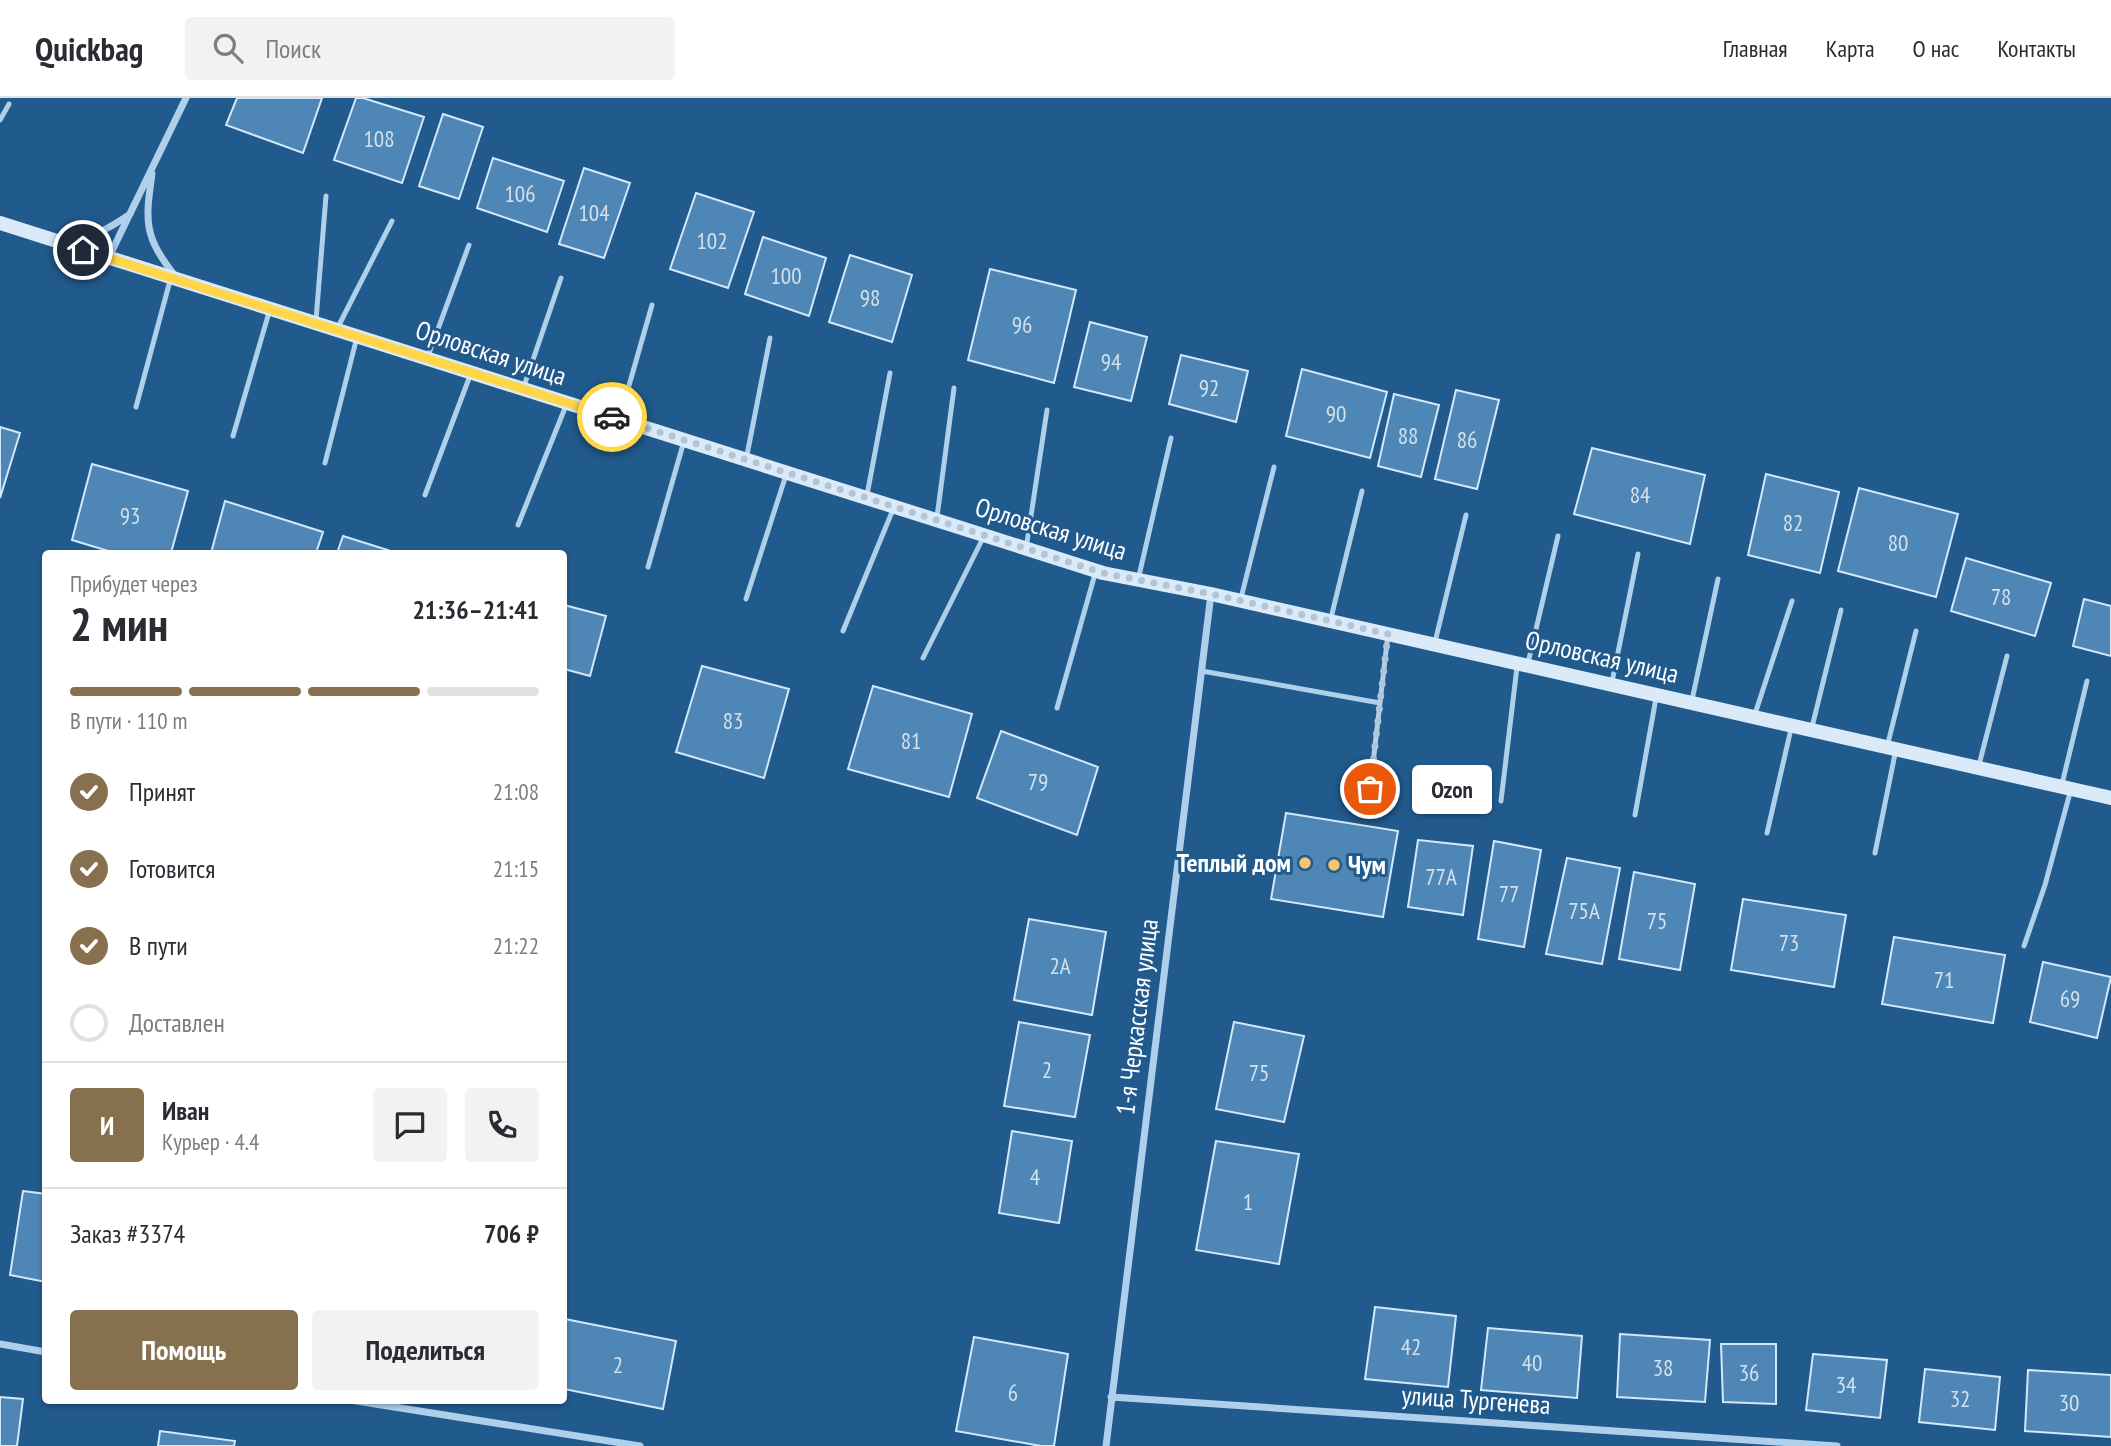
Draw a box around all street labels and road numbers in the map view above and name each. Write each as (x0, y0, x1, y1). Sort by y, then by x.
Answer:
street label: Орловская улица (412, 313, 571, 392)
street label: Орловская улица (972, 490, 1131, 567)
street label: Орловская улица (1522, 623, 1682, 690)
street label: 1-я Черкасская улица (1108, 917, 1165, 1117)
street label: улица Тургенева (1400, 1378, 1552, 1421)

